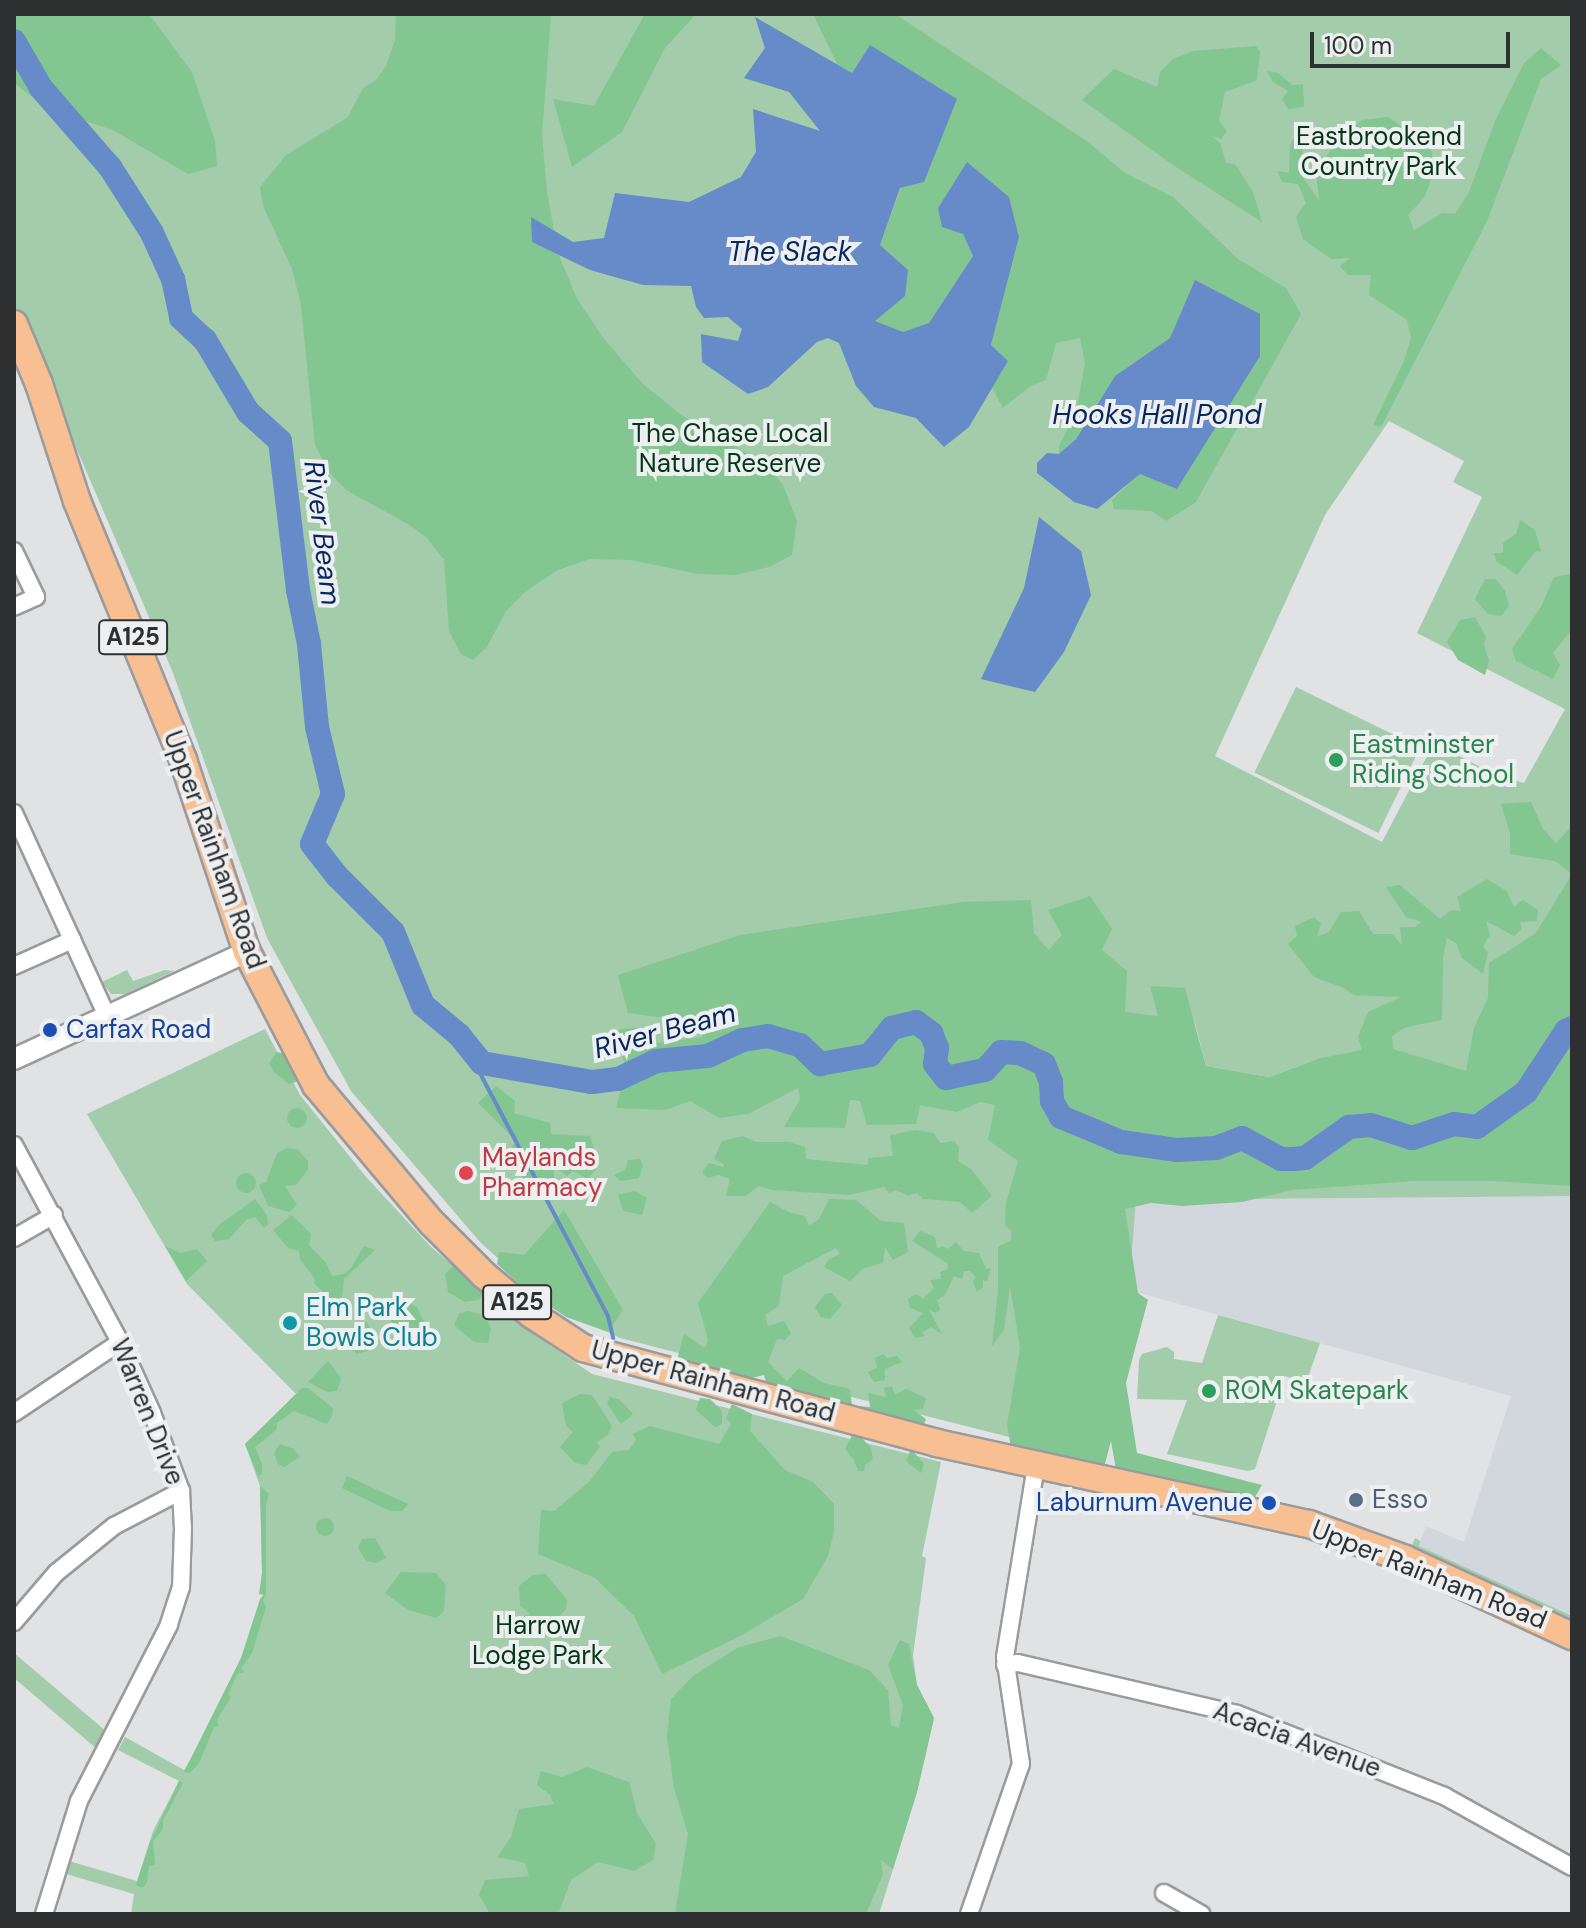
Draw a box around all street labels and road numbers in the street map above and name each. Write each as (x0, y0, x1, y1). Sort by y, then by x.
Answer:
road number: A125 (97, 617, 169, 657)
street label: Upper Rainham Road (156, 727, 272, 973)
road number: A125 (481, 1282, 553, 1322)
street label: Warren Drive (104, 1334, 190, 1490)
street label: Upper Rainham Road (588, 1334, 838, 1430)
street label: Upper Rainham Road (1307, 1514, 1551, 1636)
street label: Acacia Avenue (1209, 1695, 1385, 1785)

